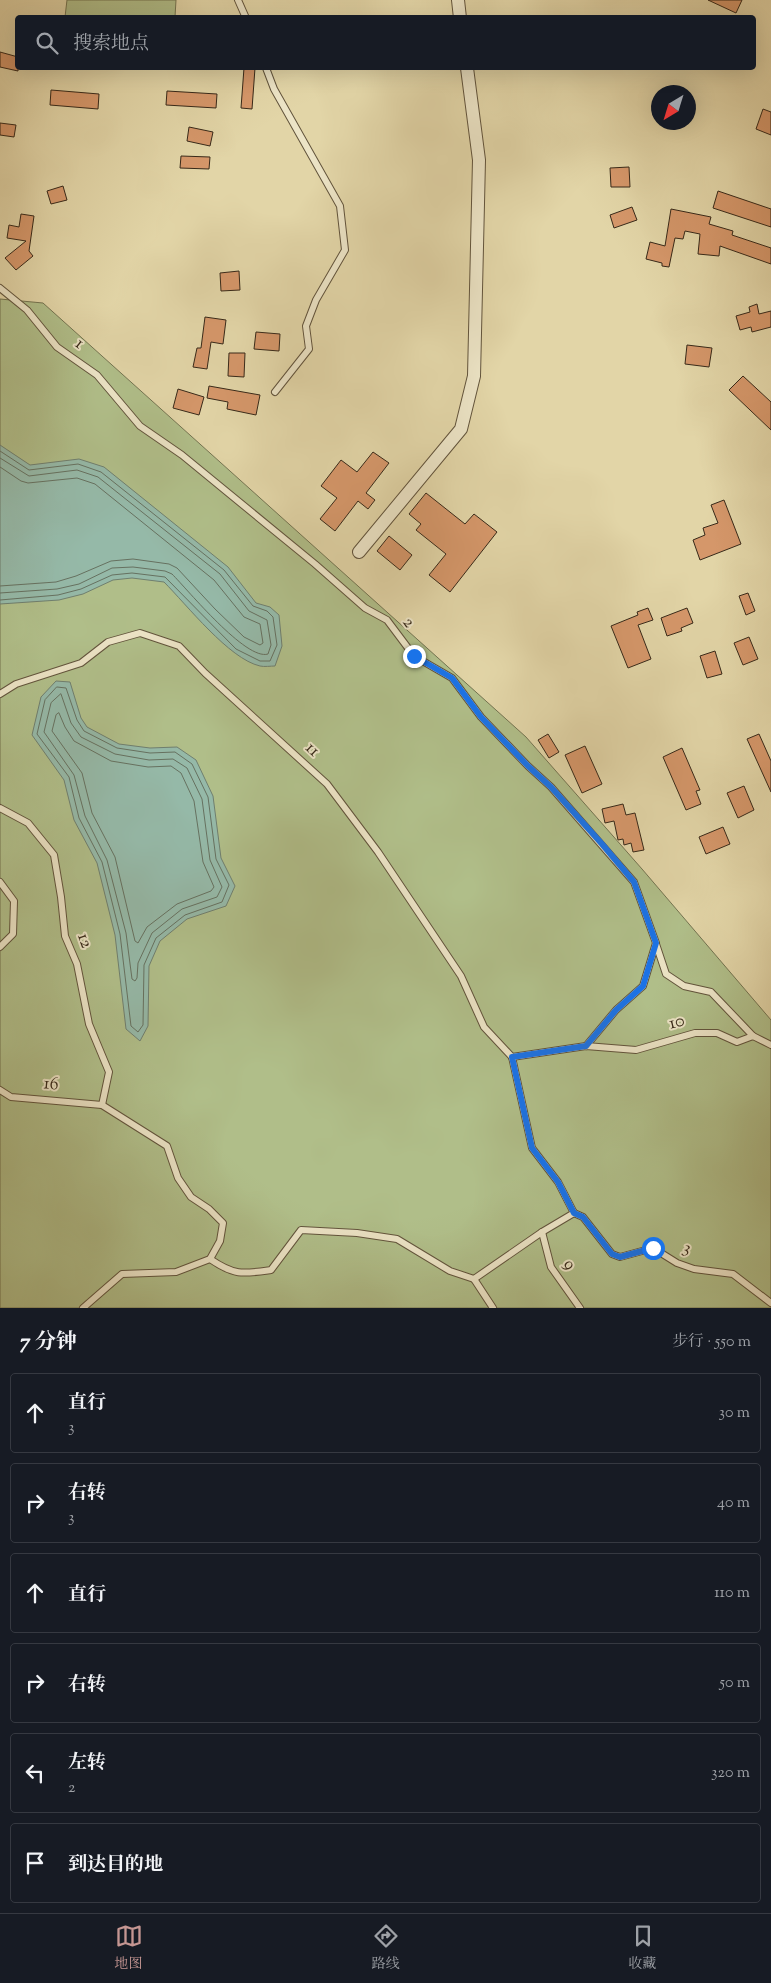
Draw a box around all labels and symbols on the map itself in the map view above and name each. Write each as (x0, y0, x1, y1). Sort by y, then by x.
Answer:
north arrow (651, 85, 696, 130)
street label: 1 (69, 332, 89, 356)
street label: 2 (395, 612, 421, 635)
route end (403, 645, 426, 668)
street label: 11 (299, 736, 325, 764)
street label: 12 (69, 930, 99, 953)
street label: 10 (666, 1008, 688, 1038)
street label: 16 (42, 1071, 60, 1099)
street label: 3 (679, 1236, 695, 1262)
route start (642, 1237, 665, 1260)
street label: 9 (556, 1255, 583, 1276)

